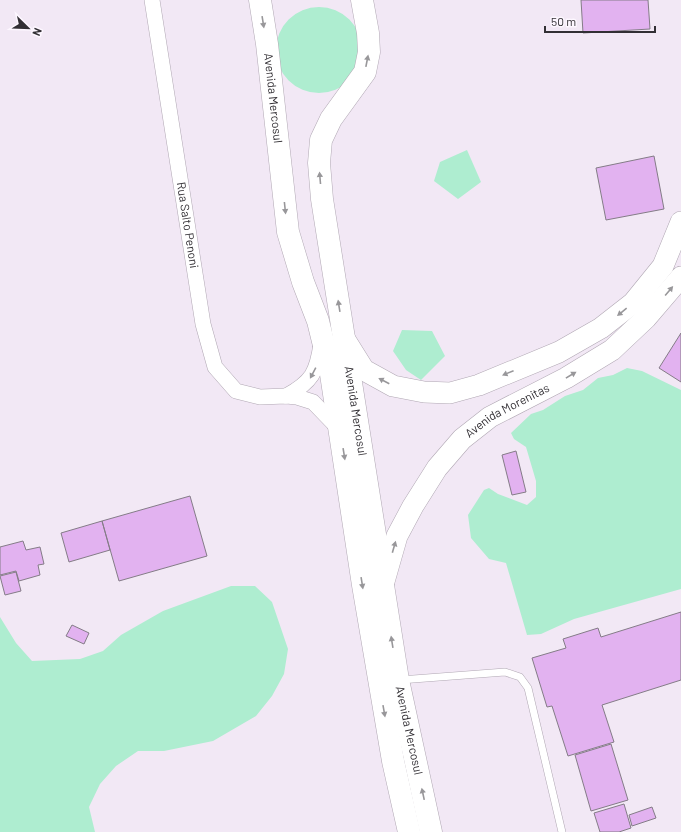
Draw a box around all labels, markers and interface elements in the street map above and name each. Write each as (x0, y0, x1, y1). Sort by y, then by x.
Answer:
north arrow (8, 8, 48, 48)
scale bar (545, 8, 655, 34)
text: 50 m (551, 14, 576, 28)
one-way arrow (260, 16, 266, 28)
text: N (30, 26, 45, 38)
street label: Avenida Mercosul (262, 52, 286, 144)
one-way arrow (365, 55, 371, 68)
one-way arrow (317, 172, 324, 184)
street label: Rua Salto Penoni (175, 181, 202, 269)
one-way arrow (282, 202, 288, 214)
one-way arrow (665, 286, 674, 296)
one-way arrow (336, 300, 342, 312)
one-way arrow (616, 307, 627, 316)
street label: Avenida Mercosul (342, 365, 370, 457)
one-way arrow (309, 367, 316, 379)
one-way arrow (502, 371, 514, 377)
one-way arrow (565, 371, 577, 378)
one-way arrow (378, 377, 389, 384)
street label: Avenida Morenitas (462, 380, 551, 440)
one-way arrow (341, 448, 347, 460)
one-way arrow (391, 541, 397, 553)
one-way arrow (359, 577, 365, 589)
one-way arrow (389, 636, 395, 648)
street label: Avenida Mercosul (393, 684, 426, 776)
one-way arrow (381, 705, 387, 717)
one-way arrow (419, 788, 425, 800)

